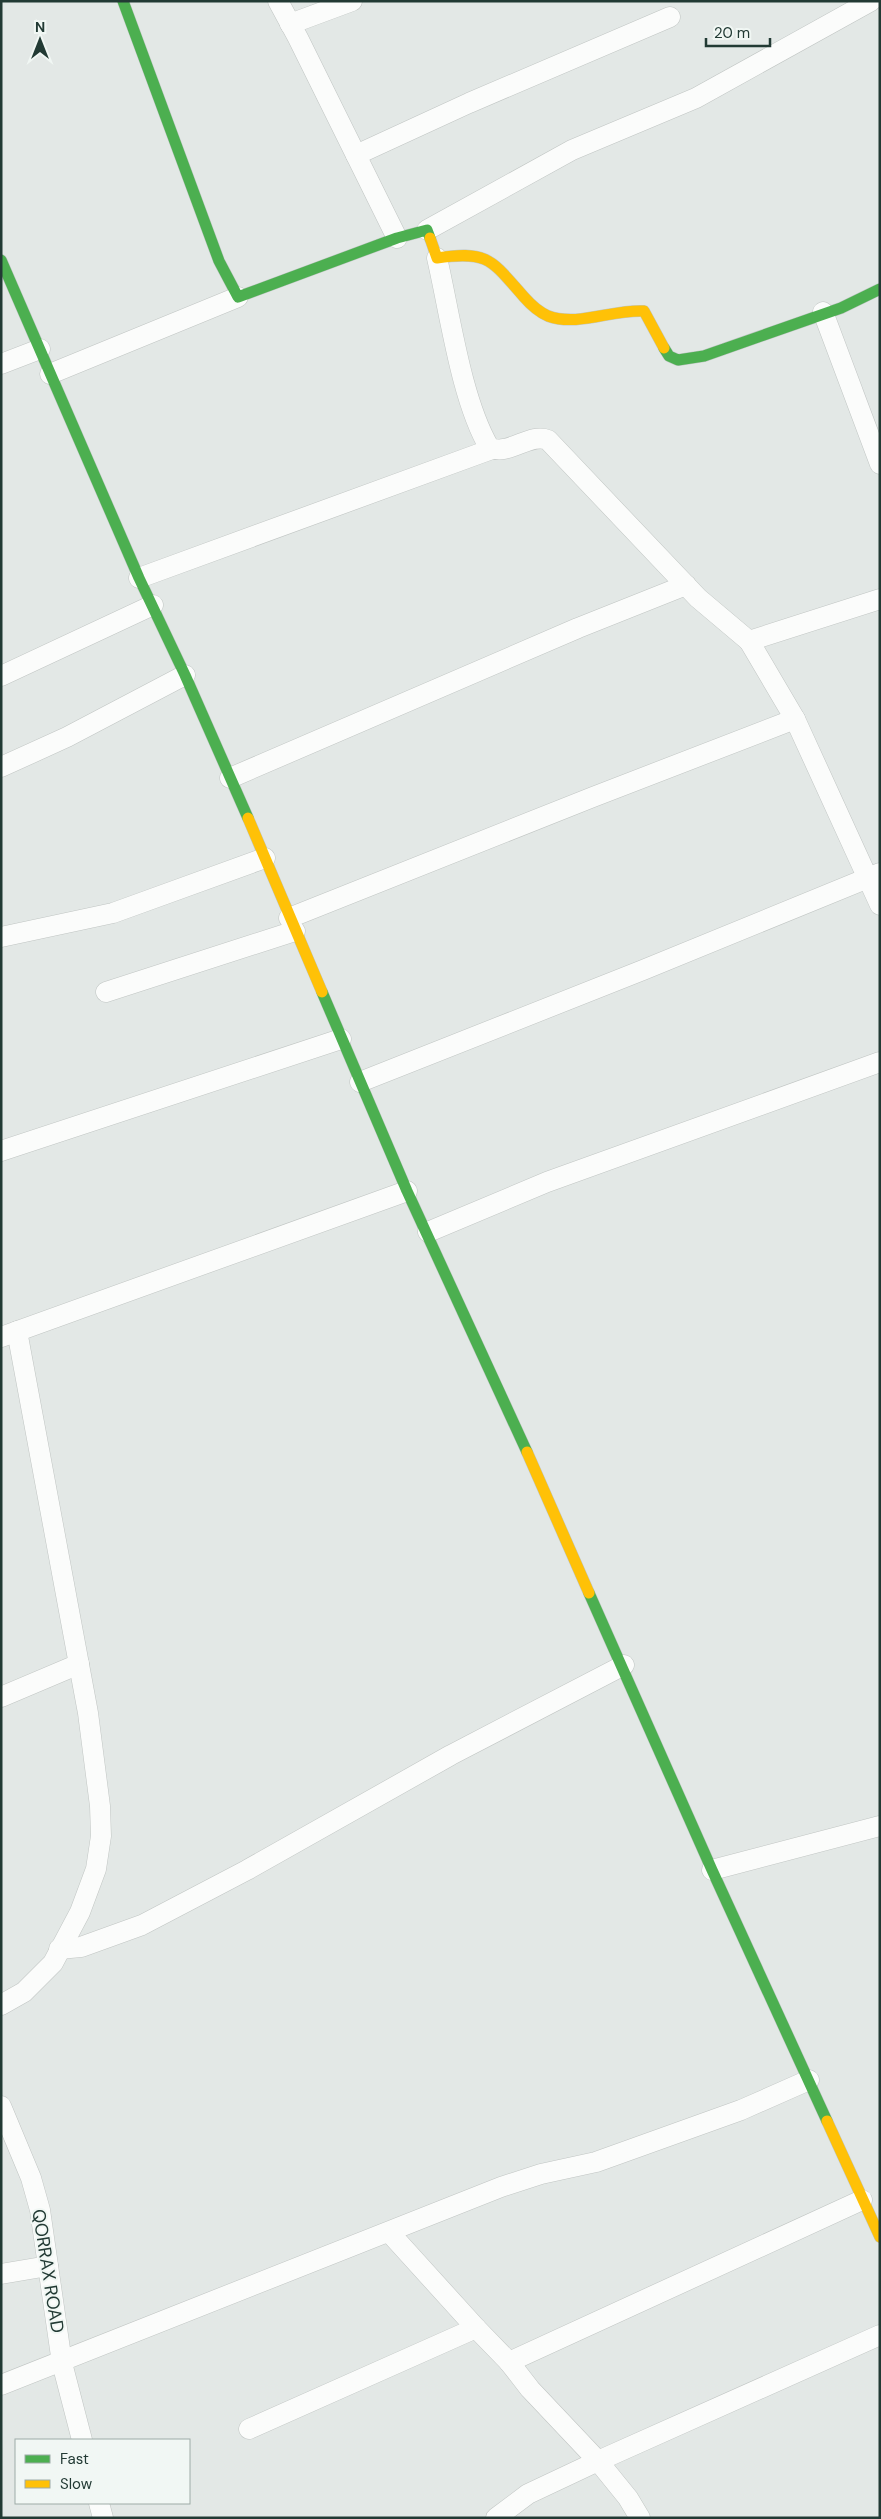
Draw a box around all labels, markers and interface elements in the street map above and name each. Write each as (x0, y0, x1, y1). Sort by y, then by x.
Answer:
north arrow (15, 15, 65, 65)
scale bar (706, 15, 770, 47)
text: N (35, 18, 45, 36)
text: 20 m (714, 23, 750, 43)
street label: QORRAX ROAD (26, 2207, 70, 2335)
legend (15, 2439, 190, 2504)
text: Fast (60, 2449, 89, 2469)
text: Slow (60, 2474, 93, 2494)

